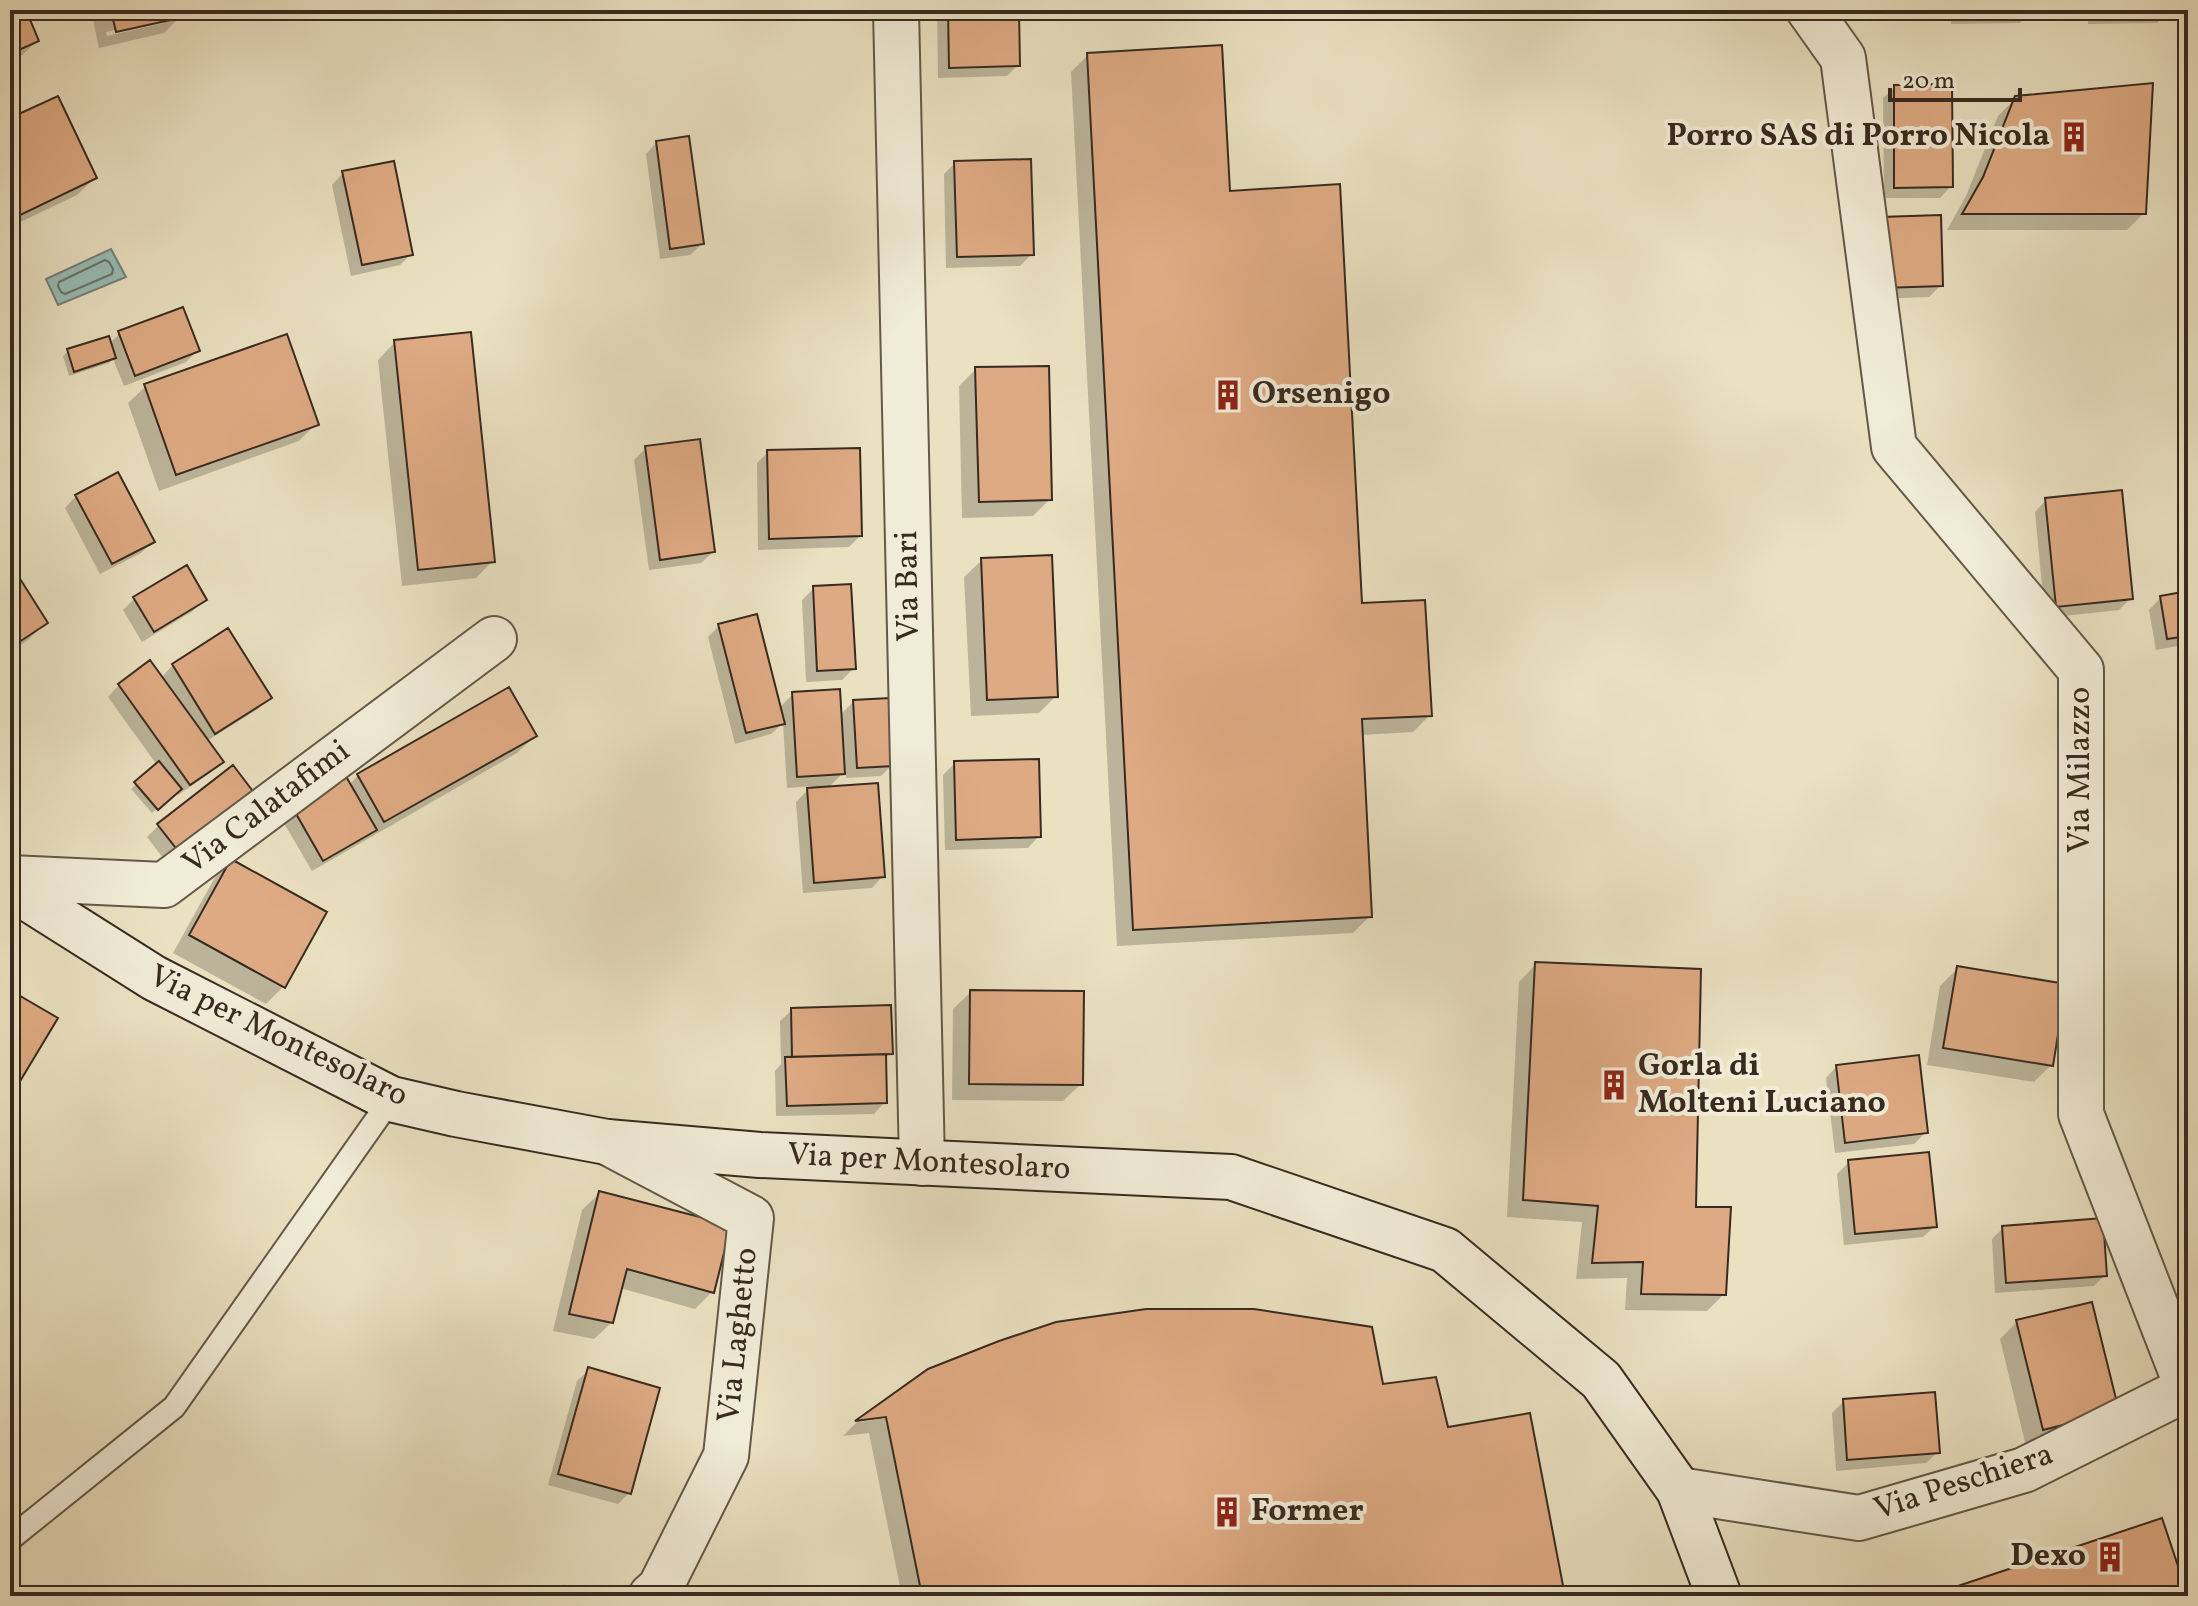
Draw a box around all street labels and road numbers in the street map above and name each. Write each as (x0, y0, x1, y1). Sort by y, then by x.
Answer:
street label: Via Bari (886, 530, 932, 642)
street label: Via Milazzo (2059, 687, 2103, 853)
street label: Via Calatafimi (174, 730, 360, 886)
street label: Via per Montesolaro (141, 955, 415, 1119)
street label: Via per Montesolaro (786, 1134, 1072, 1192)
street label: Via Laghetto (708, 1245, 770, 1425)
street label: Via Peschiera (1869, 1433, 2059, 1533)

